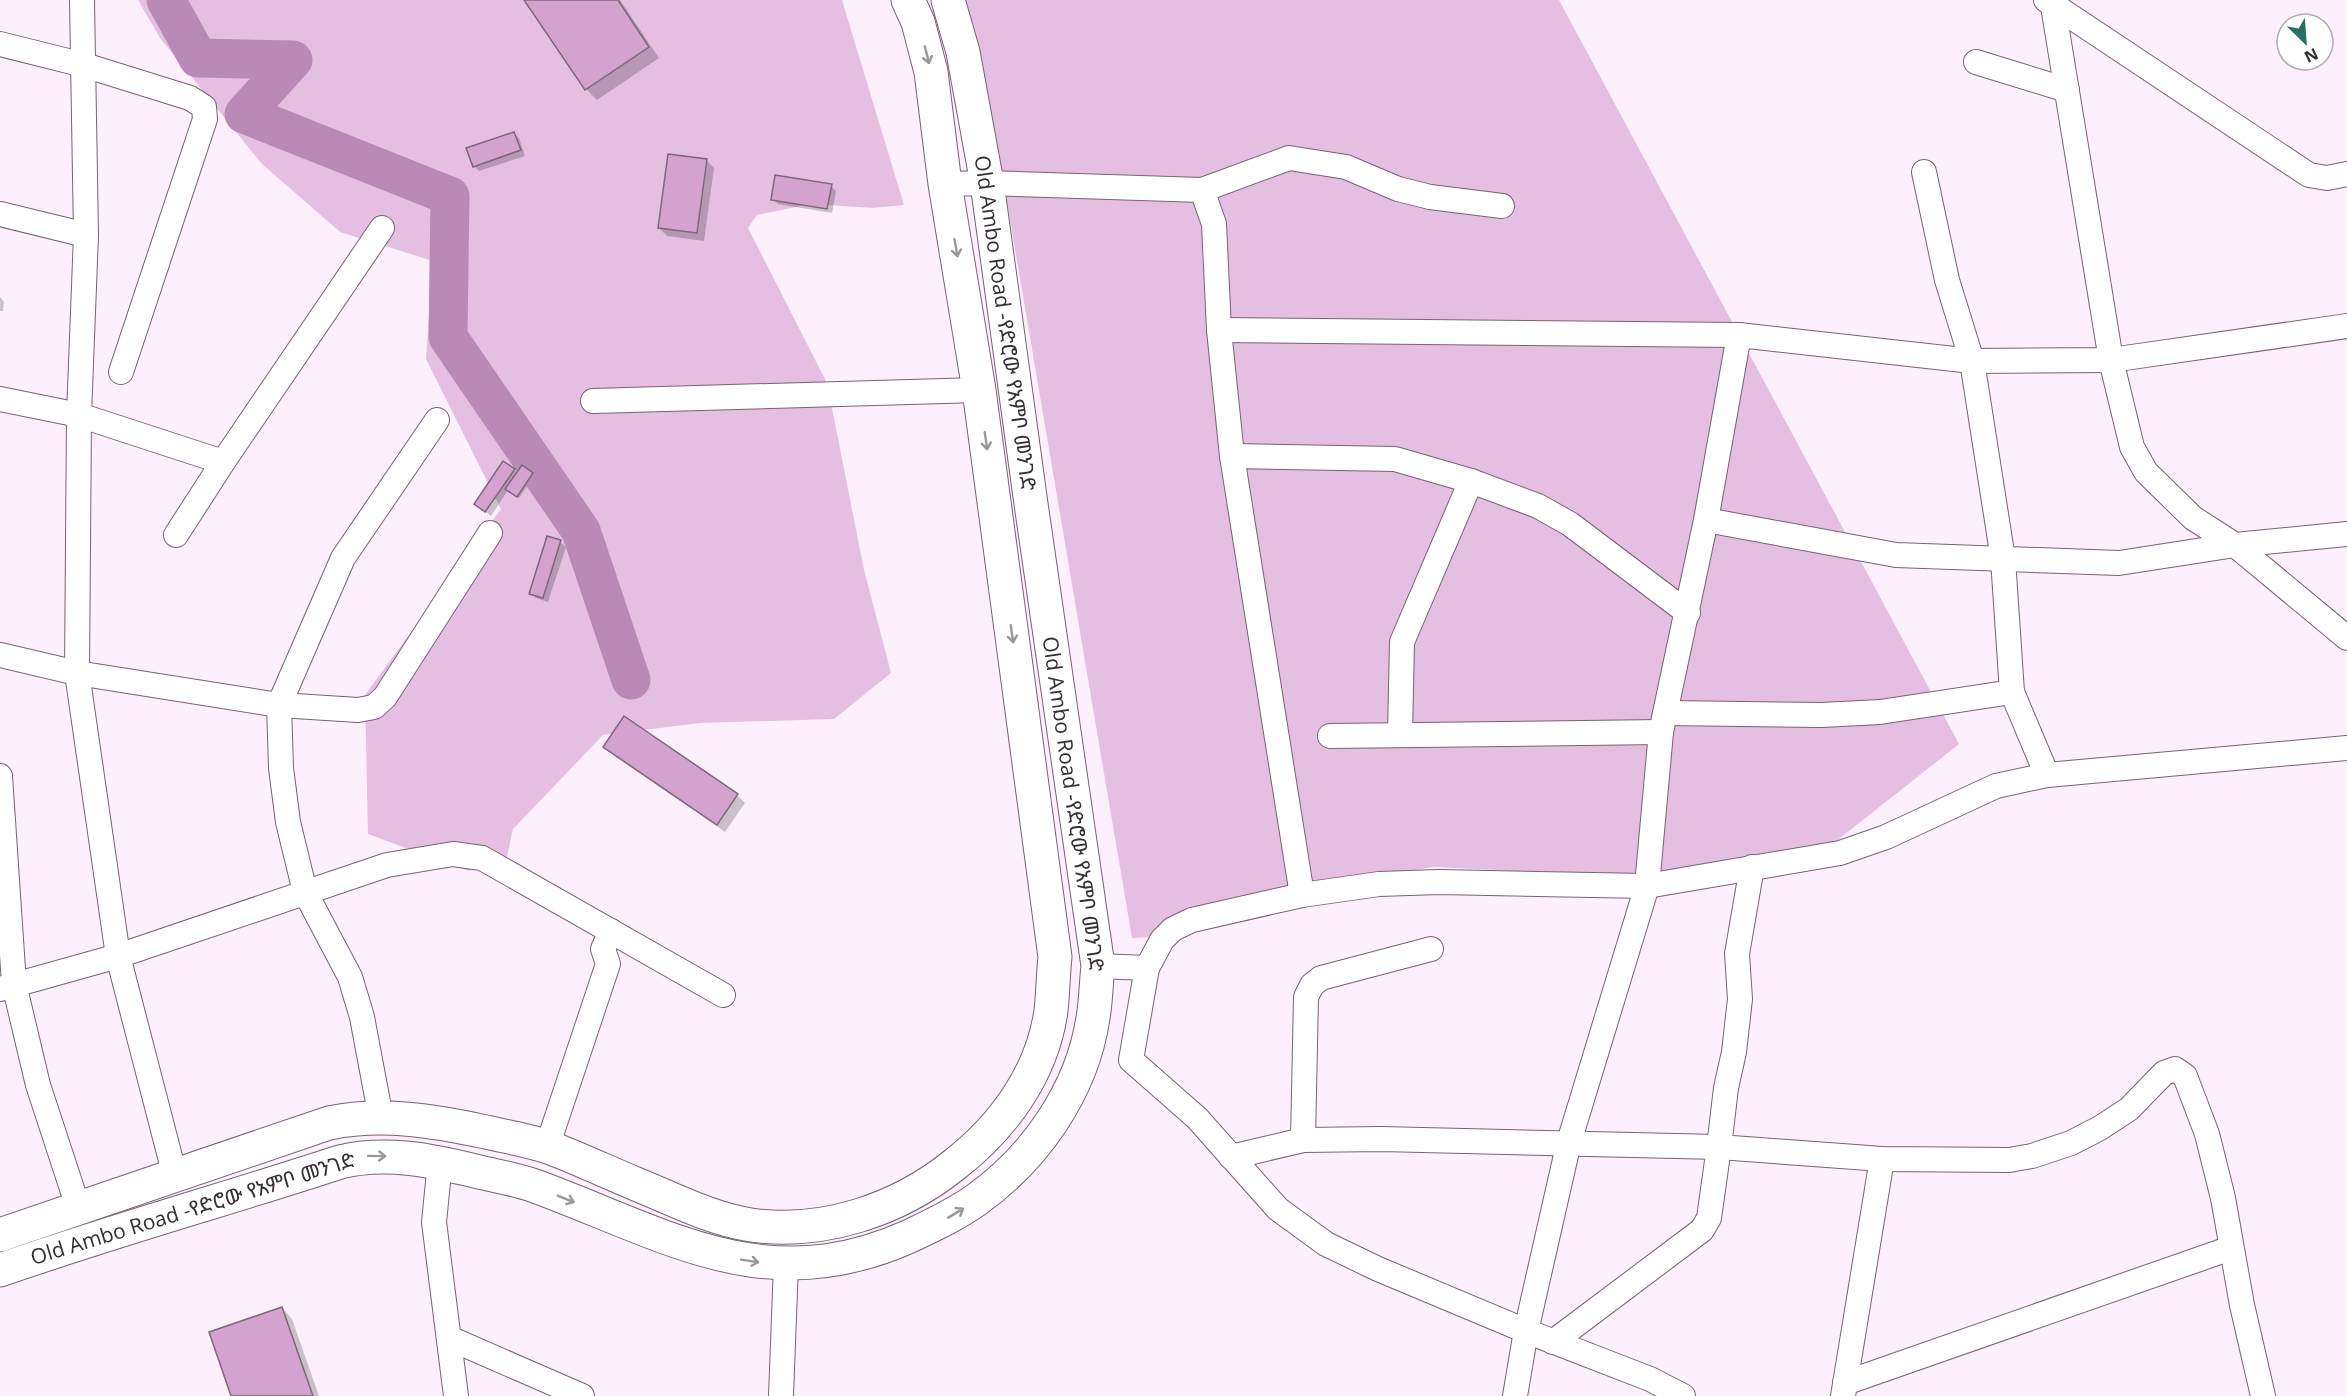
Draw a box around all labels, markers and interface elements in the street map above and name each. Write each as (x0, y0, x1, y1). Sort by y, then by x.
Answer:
north arrow (2275, 12, 2335, 72)
text: N (2301, 43, 2322, 68)
one-way arrow (921, 46, 933, 65)
street label: Old Ambo Road -የድሮው የአምቦ መንገድ (969, 153, 1043, 492)
one-way arrow (950, 238, 961, 257)
one-way arrow (981, 430, 992, 450)
one-way arrow (1007, 624, 1018, 643)
street label: Old Ambo Road -የድሮው የአምቦ መንገድ (1037, 634, 1111, 973)
street label: Old Ambo Road -የድሮው የአምቦ መንገድ (27, 1145, 359, 1271)
one-way arrow (366, 1151, 386, 1162)
one-way arrow (556, 1194, 575, 1205)
one-way arrow (947, 1207, 964, 1219)
one-way arrow (740, 1255, 760, 1266)

